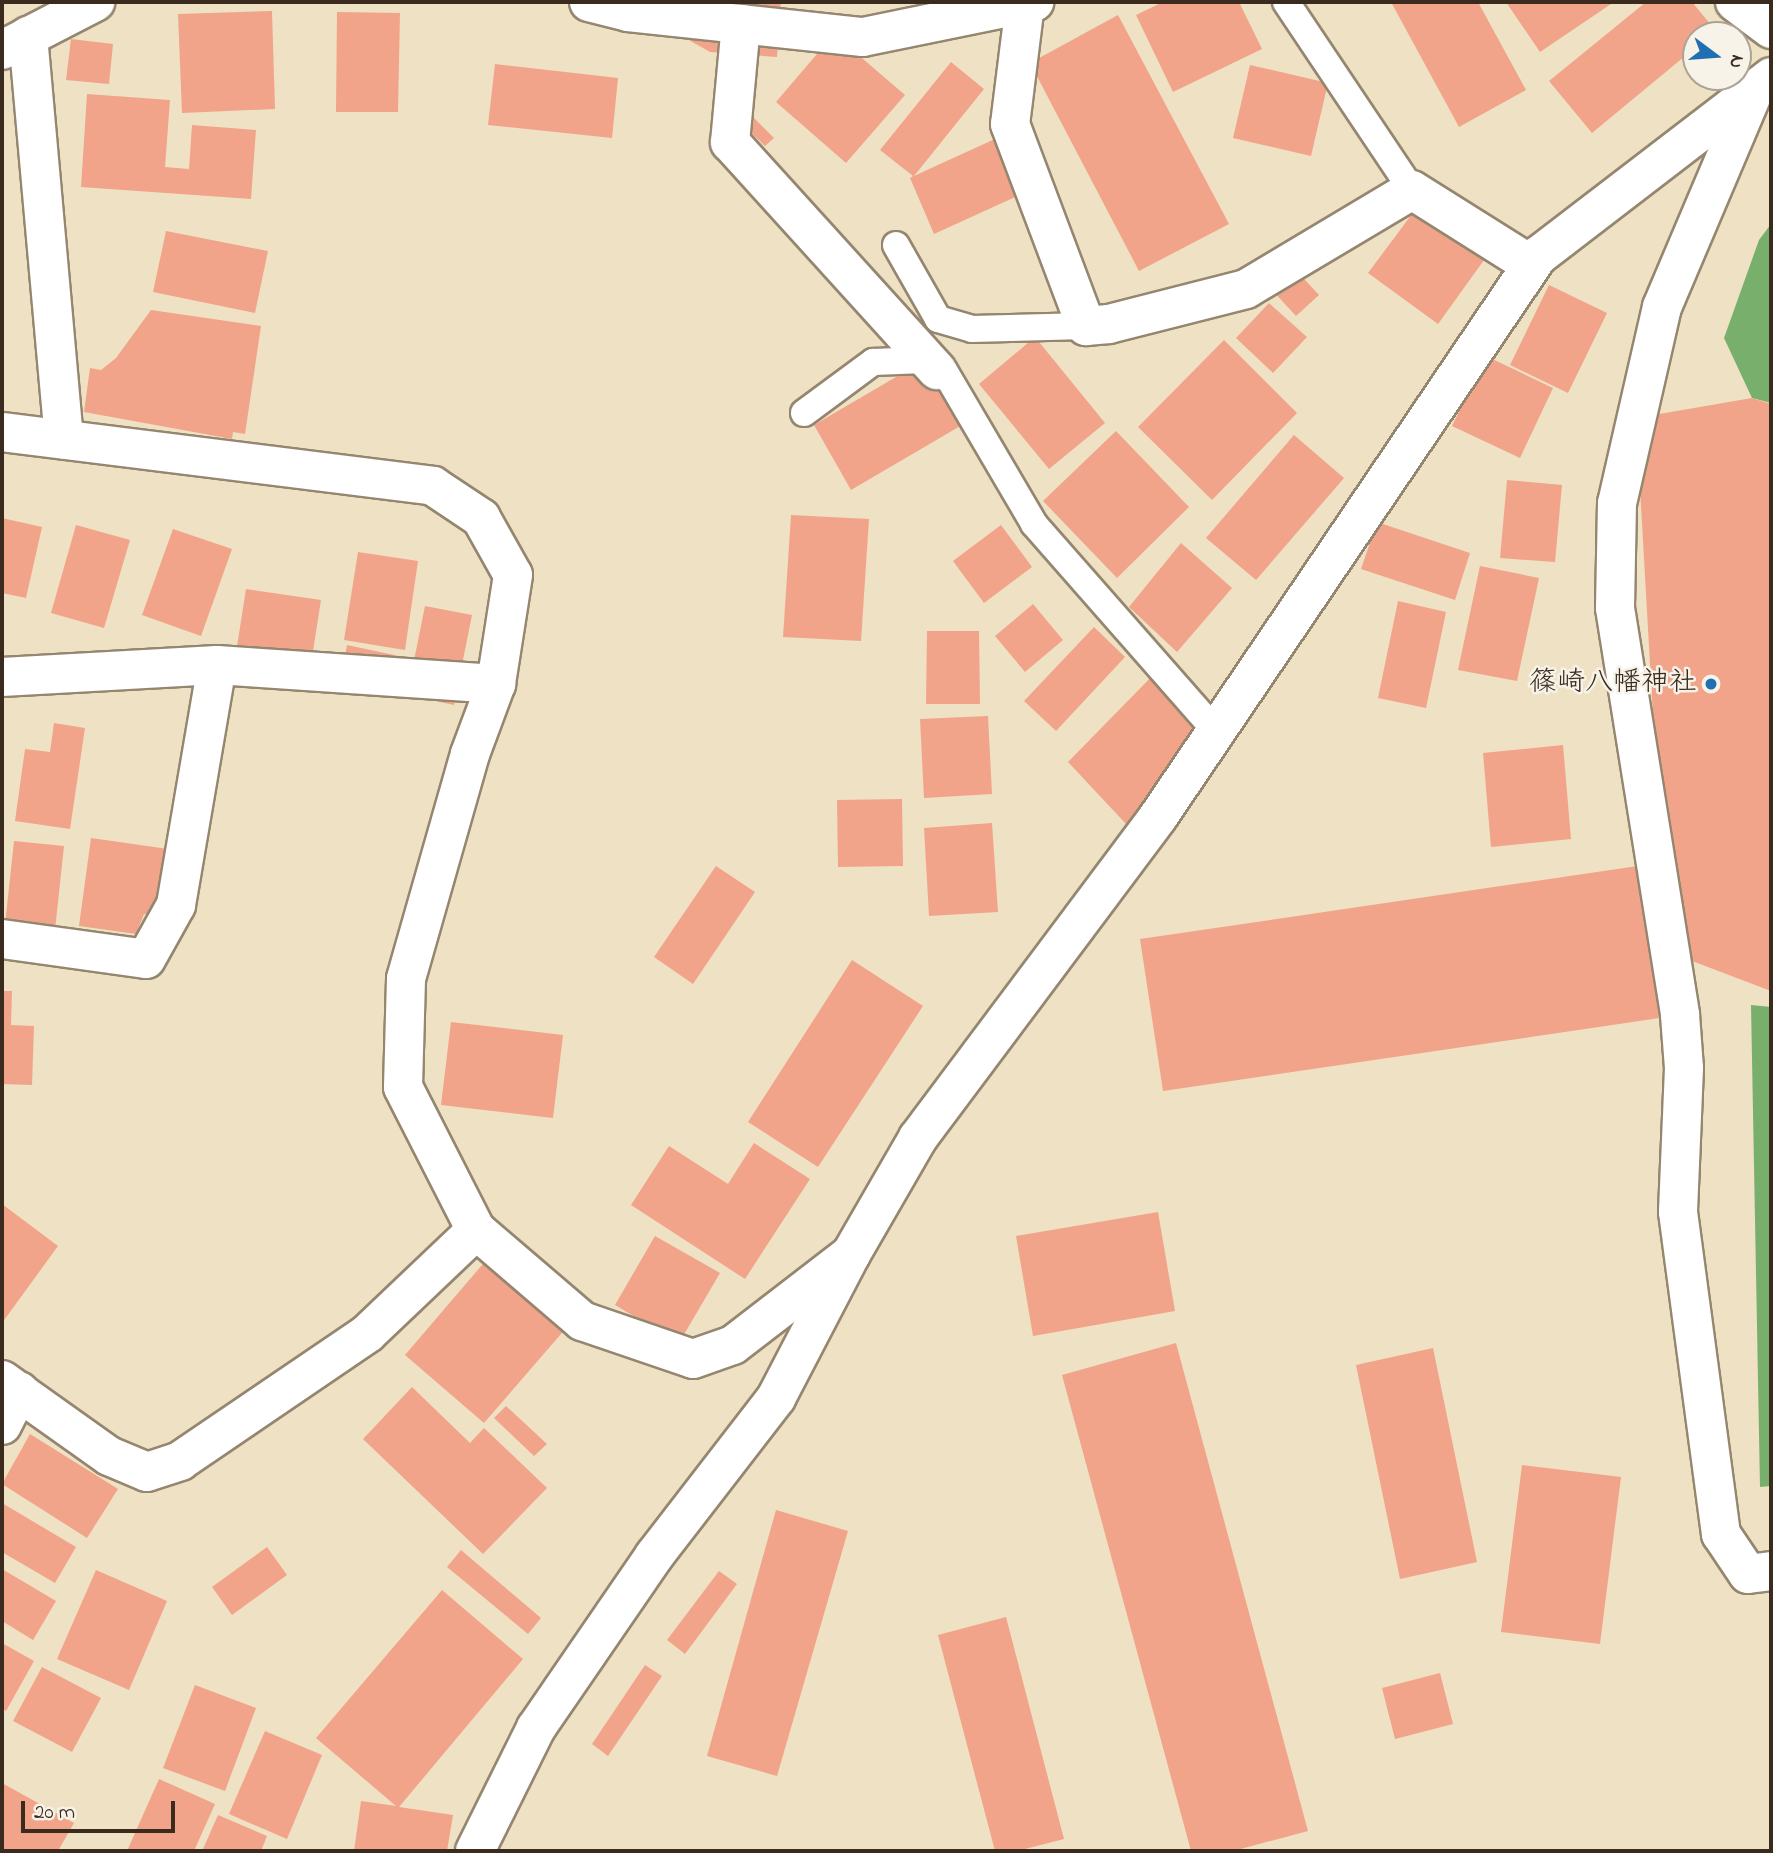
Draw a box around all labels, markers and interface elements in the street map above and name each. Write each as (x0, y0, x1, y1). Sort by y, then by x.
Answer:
north arrow (1682, 21, 1752, 91)
text: N (1721, 51, 1750, 71)
place label: 篠崎八幡神社 (1529, 667, 1697, 701)
marker: 篠崎八幡神社 (1703, 676, 1719, 692)
scale bar (24, 1786, 178, 1830)
text: 20 m (34, 1798, 75, 1828)

